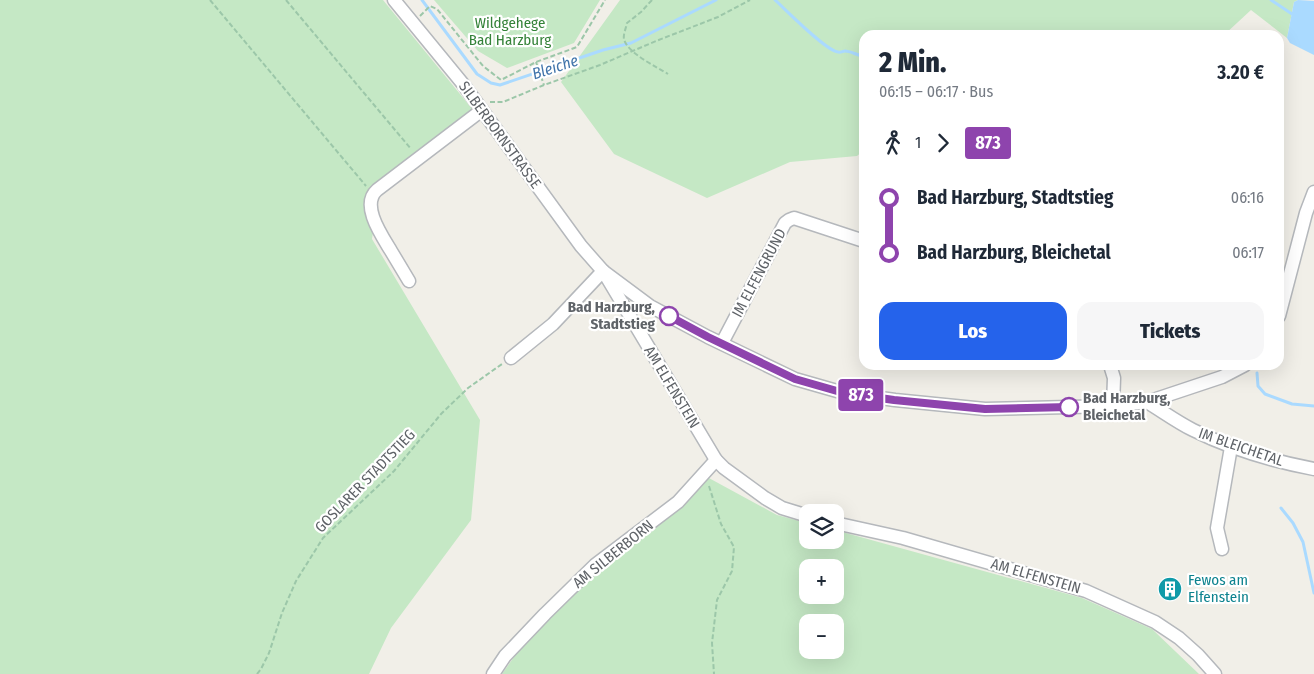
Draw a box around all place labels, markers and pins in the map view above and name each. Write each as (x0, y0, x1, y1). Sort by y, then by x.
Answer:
place label: Bad Harzburg, Stadtstieg (568, 298, 656, 333)
marker: Bad Harzburg, Stadtstieg (659, 306, 679, 326)
place label: Bad Harzburg, Bleichetal (1083, 389, 1170, 424)
marker: Bad Harzburg, Bleichetal (1059, 397, 1079, 417)
place label: Fewos am Elfenstein (1188, 571, 1249, 606)
building icon: Fewos am Elfenstein (1157, 576, 1183, 602)

